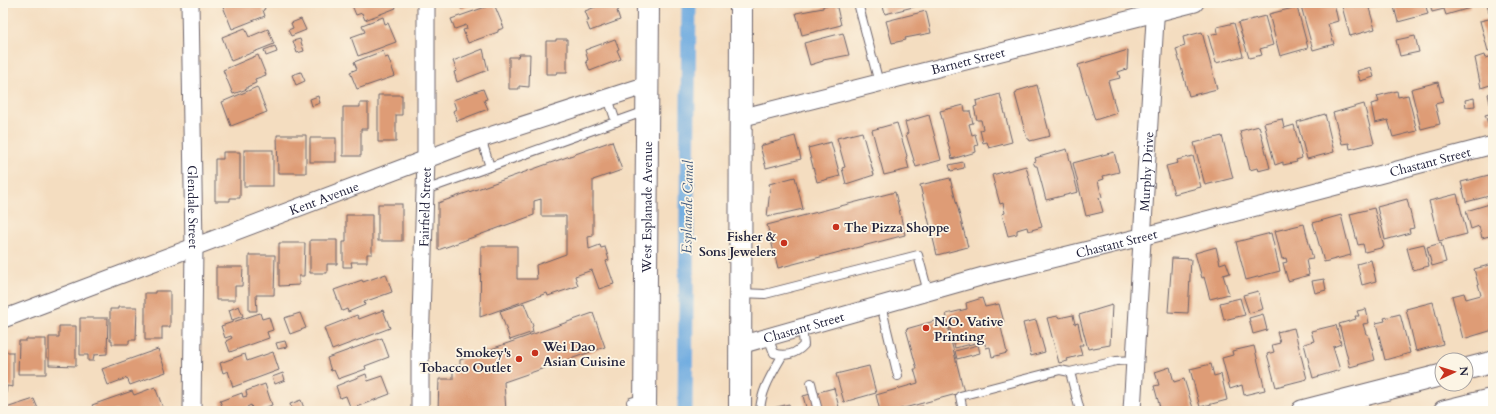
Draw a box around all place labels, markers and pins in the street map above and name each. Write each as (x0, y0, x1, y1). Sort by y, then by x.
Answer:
place label: The Pizza Shoppe (844, 219, 949, 237)
marker: The Pizza Shoppe (831, 222, 841, 232)
place label: Fisher & Sons Jewelers (699, 228, 776, 261)
marker: Fisher & Sons Jewelers (779, 238, 789, 248)
place label: N.O. Vative Printing (934, 313, 1003, 346)
marker: N.O. Vative Printing (921, 323, 931, 333)
place label: Wei Dao Asian Cuisine (542, 338, 626, 371)
place label: Smokey's Tobacco Outlet (419, 344, 511, 377)
marker: Wei Dao Asian Cuisine (530, 348, 540, 358)
marker: Smokey's Tobacco Outlet (514, 354, 524, 364)

